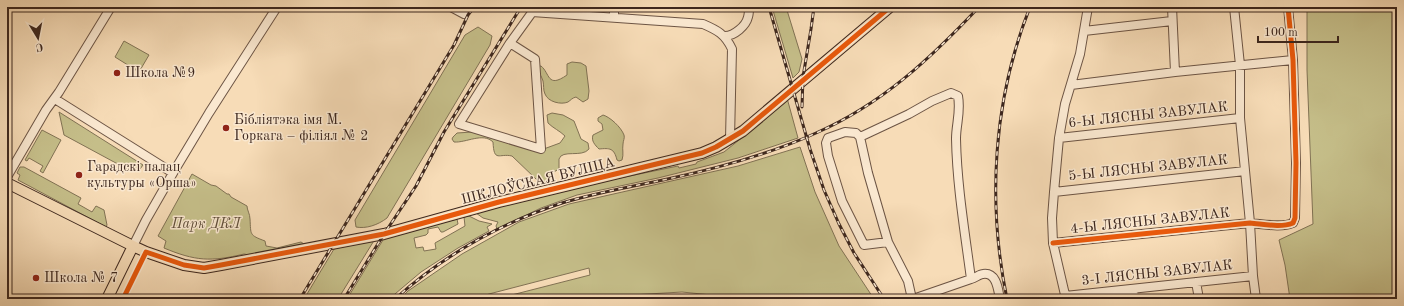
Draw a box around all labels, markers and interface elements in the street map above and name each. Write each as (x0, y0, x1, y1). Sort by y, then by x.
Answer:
north arrow (18, 18, 58, 58)
scale bar (1258, 18, 1338, 44)
text: 100 m (1264, 27, 1298, 39)
text: С (35, 40, 44, 52)
place label: Школа №9 (125, 66, 195, 80)
marker: Школа №9 (112, 68, 122, 78)
street label: 6-Ы ЛЯСНЫ ЗАВУЛАК (1068, 100, 1228, 130)
place label: Бібліятэка імя М. Горкага – філіял № 2 (234, 113, 368, 144)
marker: Бібліятэка імя М. Горкага – філіял № 2 (221, 123, 231, 133)
street label: ШКЛОЎСКАЯ ВУЛІЦА (459, 151, 616, 207)
street label: 5-Ы ЛЯСНЫ ЗАВУЛАК (1068, 153, 1228, 183)
place label: Гарадскі палац культуры «Орша» (87, 160, 197, 190)
marker: Гарадскі палац культуры «Орша» (74, 170, 84, 180)
street label: 4-Ы ЛЯСНЫ ЗАВУЛАК (1070, 206, 1230, 236)
park label: Парк ДКЛ (171, 217, 242, 232)
street label: 3-І ЛЯСНЫ ЗАВУЛАК (1081, 258, 1233, 288)
place label: Школа № 7 (44, 271, 118, 285)
marker: Школа № 7 (31, 273, 41, 283)

